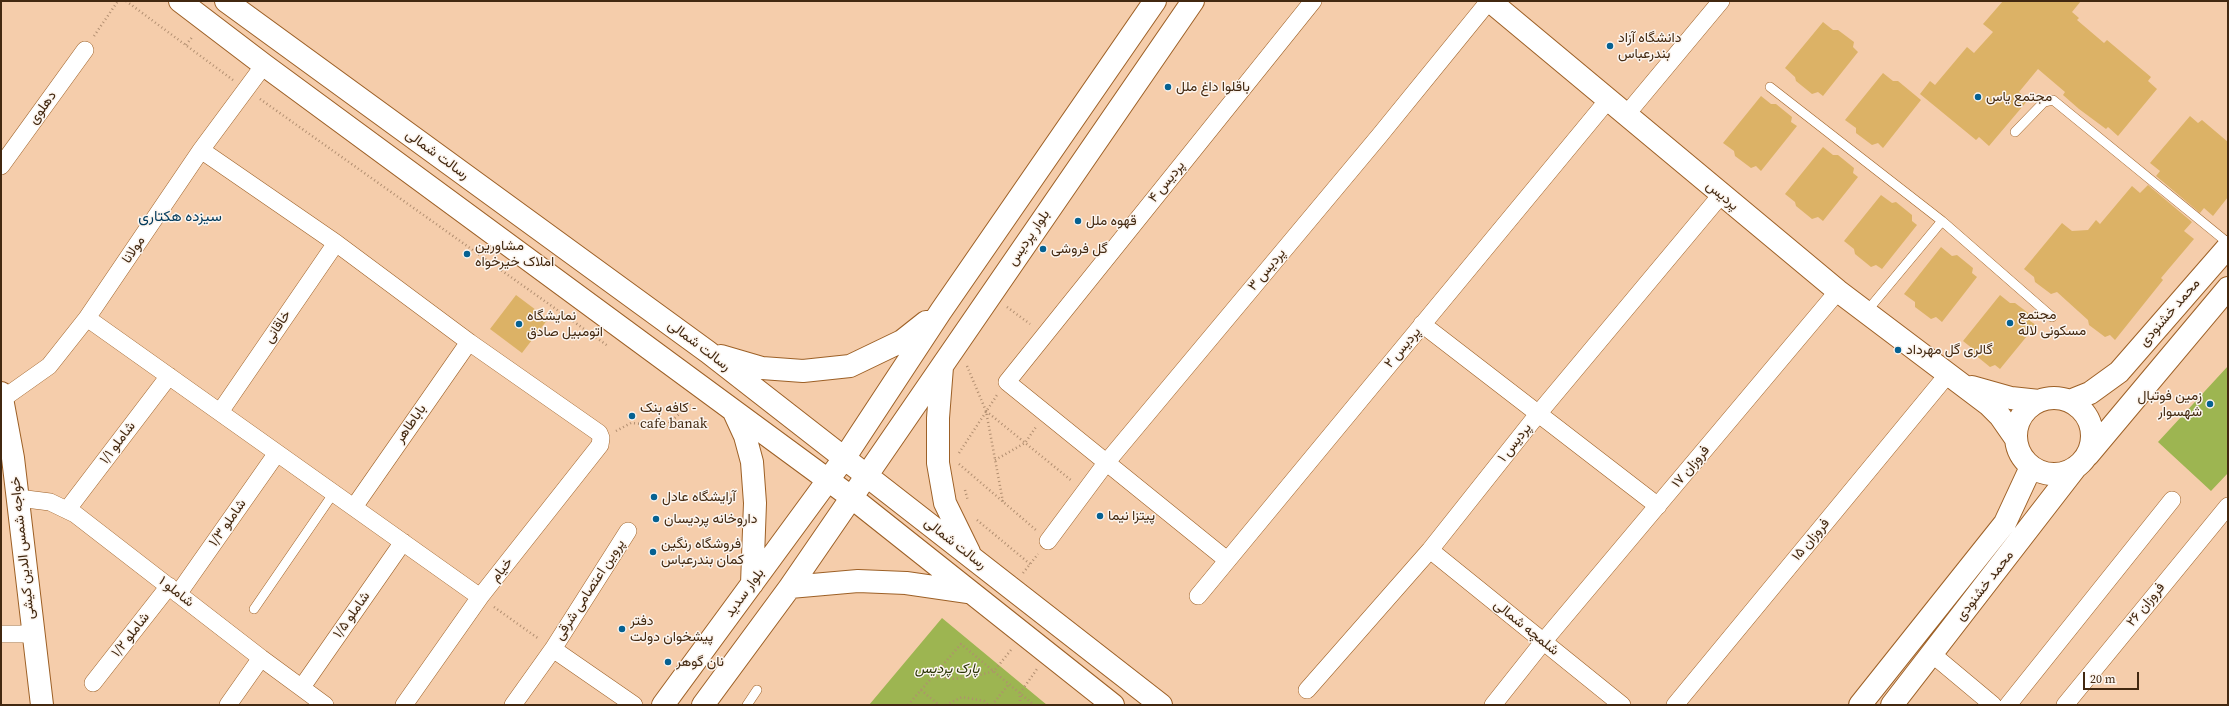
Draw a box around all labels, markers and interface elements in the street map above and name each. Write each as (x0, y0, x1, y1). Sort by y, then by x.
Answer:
place label: دانشگاه آزاد بندرعباس (1618, 30, 1681, 62)
marker: دانشگاه آزاد بندرعباس (1605, 41, 1615, 51)
place label: باقلوا داغ ملل (1176, 79, 1250, 95)
marker: باقلوا داغ ملل (1163, 82, 1173, 92)
street label: دهلوی (25, 88, 61, 128)
place label: مجتمع یاس (1986, 89, 2052, 105)
marker: مجتمع یاس (1973, 92, 1983, 102)
street label: رسالت شمالی (402, 126, 472, 184)
street label: پردیس ۴ (1145, 158, 1189, 206)
street label: پردیس (1702, 178, 1742, 214)
street label: بلوار پردیس (1004, 207, 1054, 269)
district label: سیزده هکتاری (138, 208, 222, 226)
place label: قهوه ملل (1086, 213, 1137, 229)
marker: قهوه ملل (1073, 216, 1083, 226)
street label: مولانا (119, 233, 149, 267)
place label: مشاورین املاک خیرخواه (475, 238, 554, 270)
place label: گل فروشی (1051, 241, 1108, 257)
marker: گل فروشی (1038, 244, 1048, 254)
street label: پردیس ۳ (1244, 245, 1290, 295)
marker: مشاورین املاک خیرخواه (462, 249, 472, 259)
street label: محمد خشنودی (2136, 276, 2204, 350)
street label: خاقانی (261, 307, 295, 347)
place label: مجتمع مسکونی لاله (2018, 307, 2086, 340)
place label: نمایشگاه اتومبیل صادق (527, 308, 603, 340)
street label: رسالت شمالی (664, 317, 734, 375)
marker: مجتمع مسکونی لاله (2005, 318, 2015, 328)
marker: نمایشگاه اتومبیل صادق (514, 319, 524, 329)
street label: پردیس ۲ (1381, 324, 1425, 372)
place label: گالری گل مهرداد (1906, 342, 1993, 358)
marker: گالری گل مهرداد (1893, 345, 1903, 355)
place label: زمین فوتبال شهسوار (2138, 388, 2202, 420)
marker: زمین فوتبال شهسوار (2205, 399, 2215, 409)
place label: کافه بنک - cafe banak (640, 400, 708, 432)
street label: باباطاهر (392, 401, 430, 447)
marker: کافه بنک - cafe banak (627, 411, 637, 421)
street label: شاملو ۱/۱ (97, 418, 139, 468)
street label: پردیس ۱ (1495, 420, 1535, 466)
street label: فروزان ۱۷ (1669, 442, 1713, 492)
street label: خواجه شمس الدين كيشی (7, 476, 39, 620)
place label: آرایشگاه عادل (662, 489, 736, 505)
marker: آرایشگاه عادل (649, 492, 659, 502)
street label: شاملو ۱/۳ (206, 496, 250, 550)
place label: پیتزا نیما (1108, 508, 1155, 524)
place label: داروخانه پردیسان (664, 511, 757, 527)
marker: پیتزا نیما (1095, 511, 1105, 521)
marker: داروخانه پردیسان (651, 514, 661, 524)
street label: رسالت شمالی (920, 514, 990, 574)
street label: فروزان ۱۵ (1789, 515, 1833, 565)
street label: پروین اعتصامی شرقی (551, 536, 629, 644)
place label: فروشگاه رنگین کمان بندرعباس (661, 536, 744, 568)
marker: فروشگاه رنگین کمان بندرعباس (648, 547, 658, 557)
street label: محمد خشنودی (1952, 548, 2018, 624)
street label: خیام (487, 554, 517, 586)
street label: بلوار سدید (722, 565, 768, 621)
street label: شاملو ۱ (155, 573, 197, 611)
street label: فروزان ۲۶ (2123, 580, 2169, 630)
street label: شاملو ۱/۵ (330, 588, 374, 642)
street label: شلمچه شمالی (1490, 596, 1562, 660)
street label: شاملو ۱/۲ (108, 609, 154, 661)
place label: دفتر پیشخوان دولت (630, 613, 713, 646)
marker: دفتر پیشخوان دولت (617, 624, 627, 634)
place label: نان گوهر (676, 654, 724, 670)
marker: نان گوهر (663, 657, 673, 667)
park label: پارک پردیس (915, 661, 979, 677)
scale bar (2085, 664, 2141, 690)
text: 20 m (2090, 671, 2116, 687)

